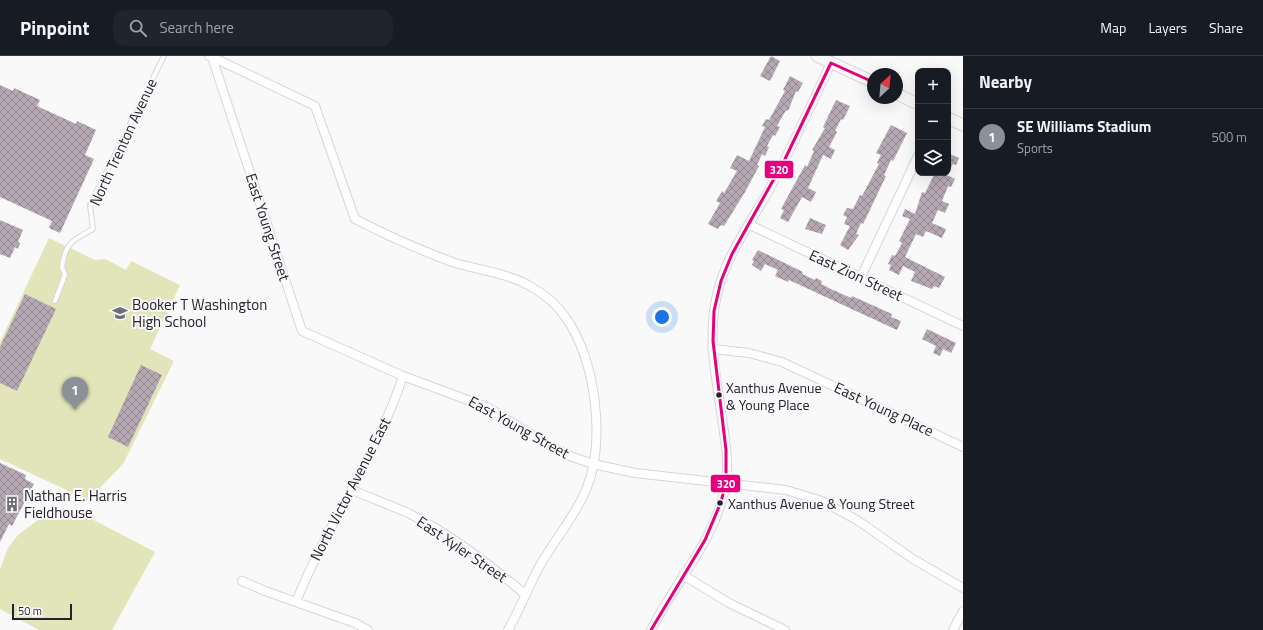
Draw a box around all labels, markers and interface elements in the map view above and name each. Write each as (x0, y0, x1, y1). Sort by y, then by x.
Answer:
search box (113, 10, 393, 46)
text: Pinpoint (20, 13, 89, 42)
text: Search here (159, 16, 234, 39)
icon: search (127, 17, 149, 39)
text: Map (1100, 17, 1126, 38)
text: Layers (1148, 17, 1187, 38)
text: Share (1209, 17, 1243, 38)
north arrow (867, 68, 903, 104)
map controls (915, 68, 951, 176)
button: + (915, 68, 951, 104)
text: Nearby (979, 69, 1032, 95)
street label: North Trenton Avenue (83, 74, 163, 210)
button: − (915, 104, 951, 140)
text: SE Williams Stadium (1017, 115, 1151, 138)
text: 1 (988, 127, 996, 147)
text: 500 m (1211, 127, 1247, 147)
text: Sports (1017, 138, 1053, 158)
button: layers (915, 140, 951, 176)
line badge: 320 (764, 160, 794, 179)
text: 320 (770, 162, 788, 178)
street label: East Young Street (240, 170, 296, 285)
street label: East Zion Street (806, 243, 907, 307)
place label: Booker T Washington High School (132, 293, 267, 333)
school or university icon: Booker T Washington High School (111, 304, 129, 322)
your location (652, 307, 672, 327)
street label: East Young Place (831, 376, 937, 442)
pin: 1 (62, 377, 88, 410)
place label: Xanthus Avenue & Young Place (726, 377, 822, 415)
street label: East Young Street (464, 390, 574, 465)
marker: Xanthus Avenue & Young Place (714, 390, 724, 400)
street label: North Victor Avenue East (304, 413, 397, 565)
line badge: 320 (710, 474, 741, 493)
text: 320 (717, 476, 735, 492)
place label: Nathan E. Harris Fieldhouse (24, 484, 127, 524)
place label: Xanthus Avenue & Young Street (728, 493, 915, 514)
building icon: Nathan E. Harris Fieldhouse (3, 495, 21, 513)
marker: Xanthus Avenue & Young Street (715, 498, 725, 508)
street label: East Xyler Street (412, 510, 512, 588)
scale bar (12, 602, 72, 621)
text: 50 m (18, 603, 42, 619)

